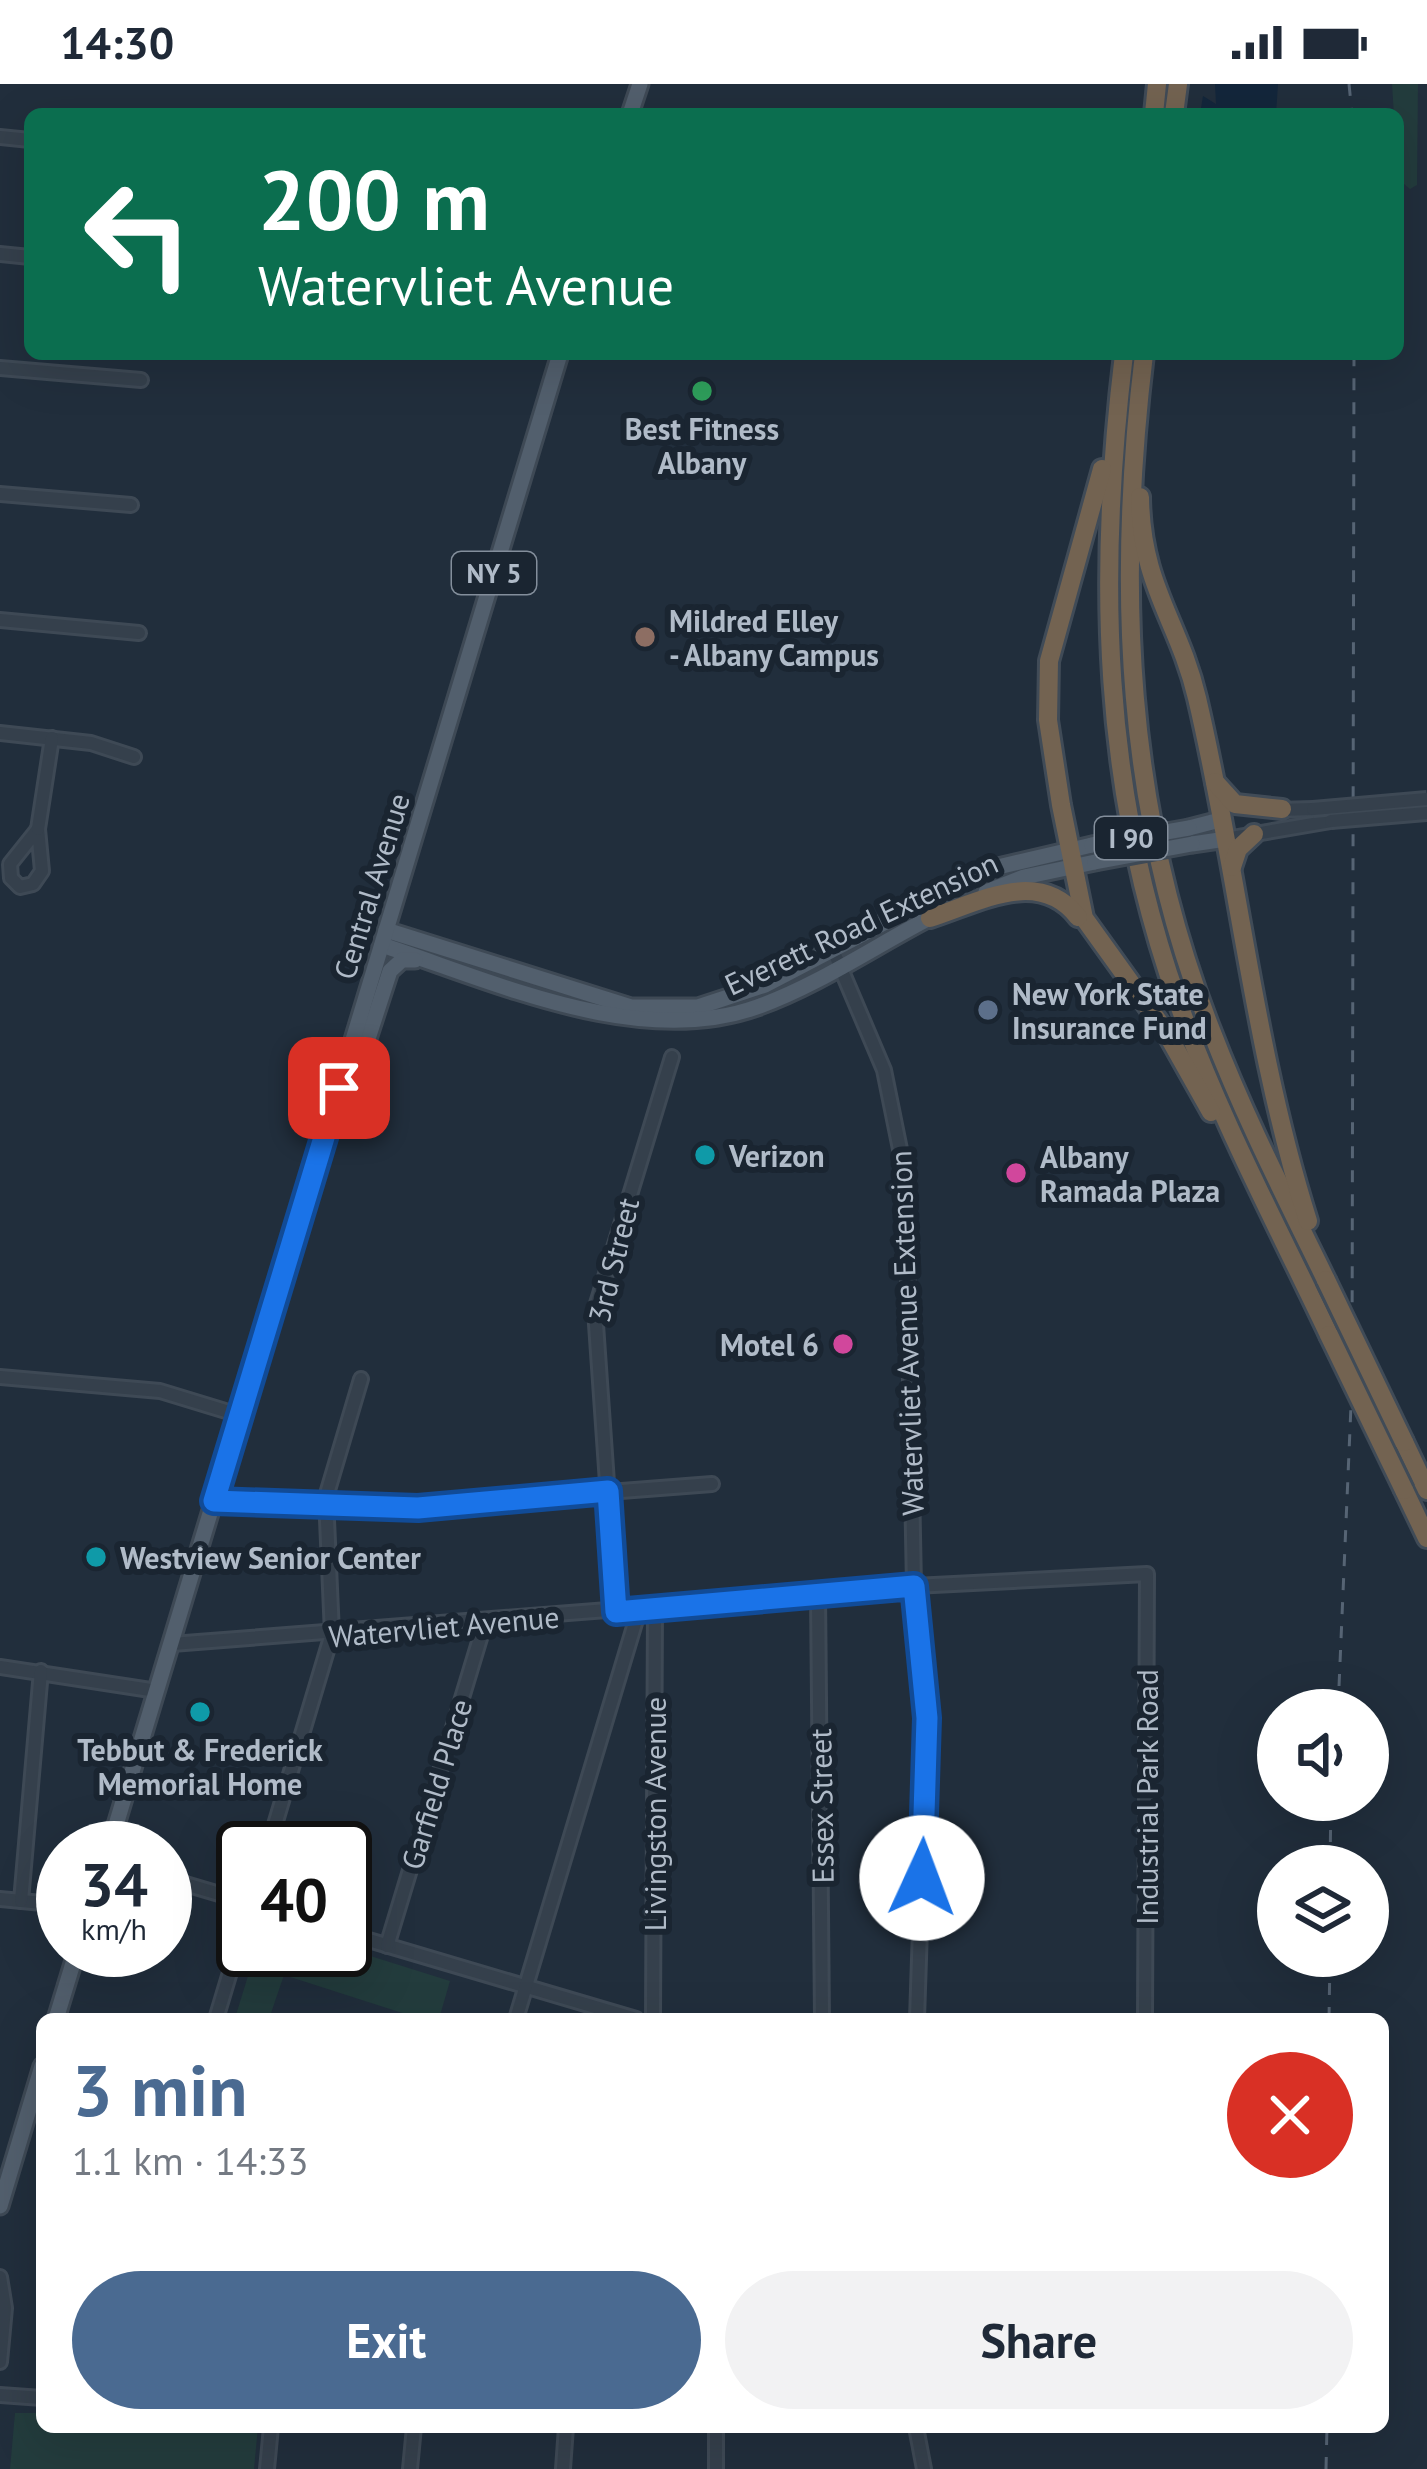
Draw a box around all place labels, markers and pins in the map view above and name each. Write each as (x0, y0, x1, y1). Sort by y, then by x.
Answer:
marker: Best Fitness Albany (689, 378, 715, 404)
place label: Best Fitness Albany (625, 409, 779, 482)
place label: Mildred Elley - Albany Campus (669, 601, 879, 674)
marker: Mildred Elley - Albany Campus (632, 624, 658, 650)
place label: New York State Insurance Fund (1012, 974, 1207, 1047)
marker: New York State Insurance Fund (975, 997, 1001, 1023)
pin (288, 1037, 390, 1139)
place label: Verizon (728, 1136, 825, 1175)
place label: Albany Ramada Plaza (1040, 1137, 1220, 1210)
marker: Verizon (692, 1142, 718, 1168)
marker: Albany Ramada Plaza (1003, 1160, 1029, 1186)
place label: Motel 6 (720, 1325, 819, 1364)
marker: Motel 6 (830, 1331, 856, 1357)
place label: Westview Senior Center (120, 1538, 421, 1577)
marker: Westview Senior Center (83, 1544, 109, 1570)
marker: Tebbut & Frederick Memorial Home (187, 1699, 213, 1725)
place label: Tebbut & Frederick Memorial Home (77, 1730, 323, 1803)

